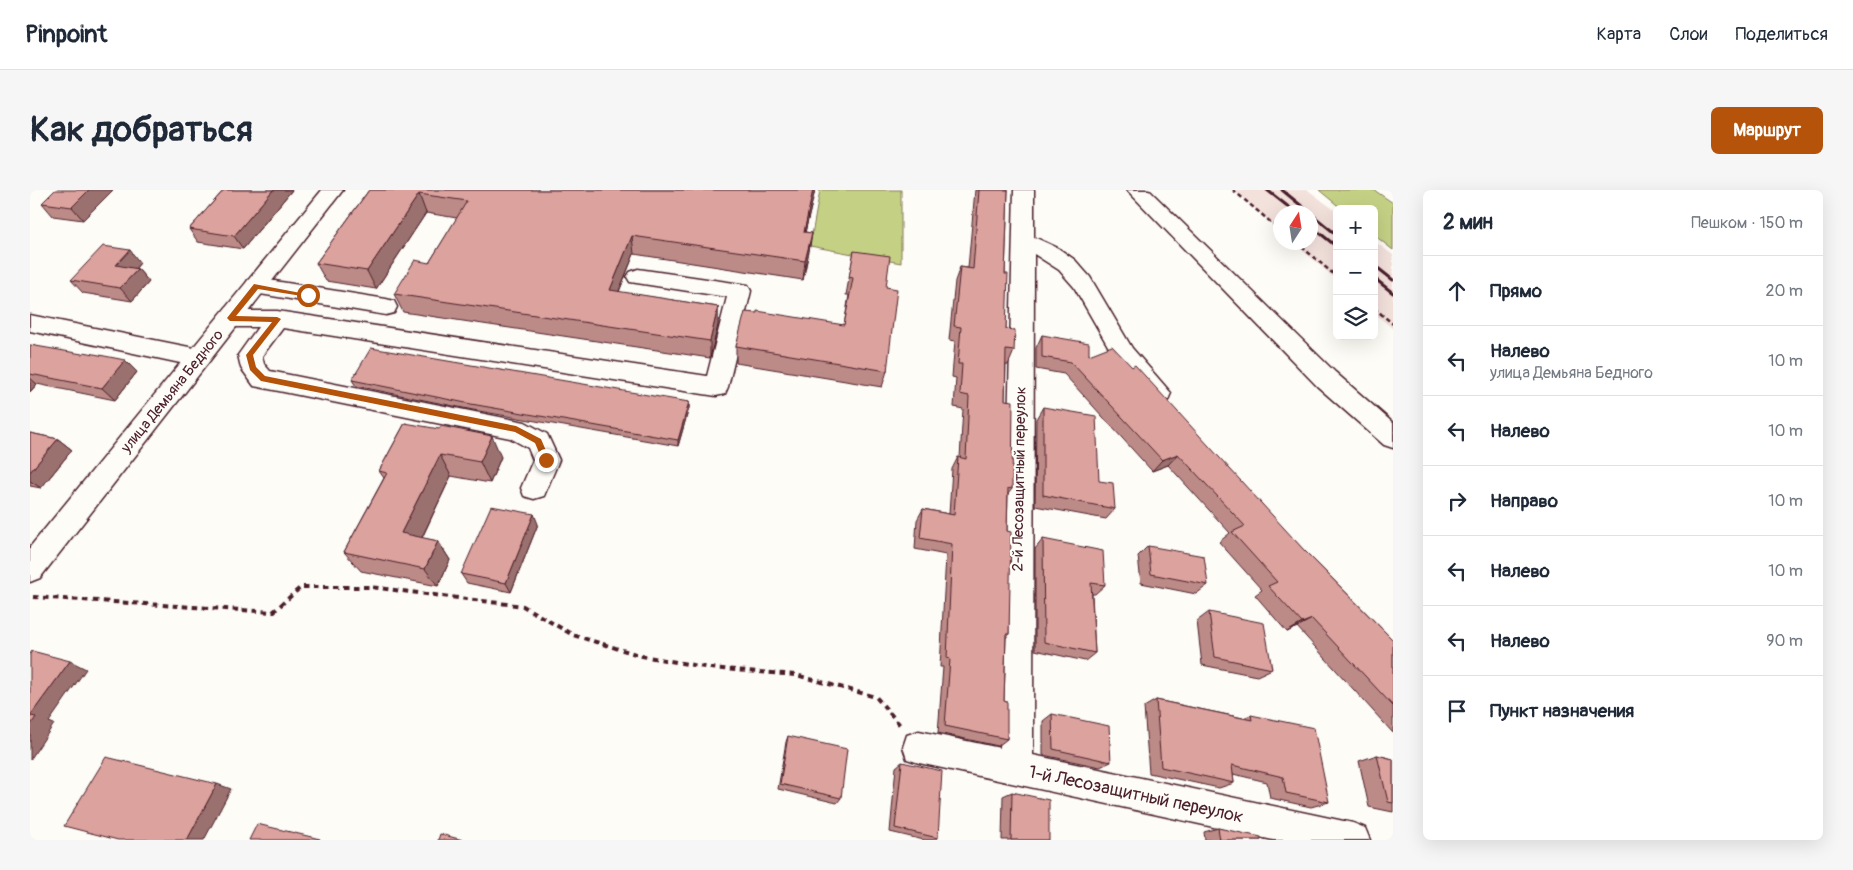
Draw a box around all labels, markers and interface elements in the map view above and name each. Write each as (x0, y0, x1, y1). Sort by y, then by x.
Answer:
text: Pinpoint (25, 20, 107, 49)
text: Карта (1597, 23, 1641, 46)
text: Слои (1669, 23, 1707, 46)
text: Поделиться (1735, 23, 1828, 46)
button: Маршрут (1711, 107, 1823, 154)
text: Как добраться (30, 108, 253, 152)
north arrow (1273, 205, 1318, 250)
map controls (1333, 205, 1378, 340)
button: + (1333, 205, 1378, 250)
text: 2 мин (1443, 209, 1493, 236)
text: Пешком · 150 m (1691, 213, 1803, 233)
button: − (1333, 250, 1378, 295)
icon: ahead (1443, 277, 1471, 305)
text: Прямо (1490, 279, 1542, 303)
text: 20 m (1765, 281, 1803, 301)
route start (297, 284, 320, 307)
button: layers (1333, 295, 1378, 340)
street label: улица Демьяна Бедного (116, 326, 228, 457)
text: Налево (1490, 339, 1550, 363)
icon: left (1443, 347, 1471, 375)
text: 10 m (1768, 351, 1803, 371)
text: улица Демьяна Бедного (1490, 363, 1653, 383)
street label: 2-й Лесозащитный переулок (1008, 386, 1031, 572)
icon: left (1443, 417, 1471, 445)
text: Налево (1490, 419, 1550, 443)
text: 10 m (1768, 421, 1803, 441)
route end (535, 449, 558, 472)
icon: right (1443, 487, 1471, 515)
text: Направо (1490, 489, 1558, 513)
text: 10 m (1768, 491, 1803, 511)
icon: left (1443, 557, 1471, 585)
text: Налево (1490, 559, 1550, 583)
text: 10 m (1768, 561, 1803, 581)
icon: left (1443, 627, 1471, 655)
text: Налево (1490, 629, 1550, 653)
text: 90 m (1766, 631, 1803, 651)
icon: arrive (1443, 697, 1471, 725)
text: Пункт назначения (1490, 699, 1634, 723)
street label: 1-й Лесозащитный переулок (1026, 760, 1245, 829)

